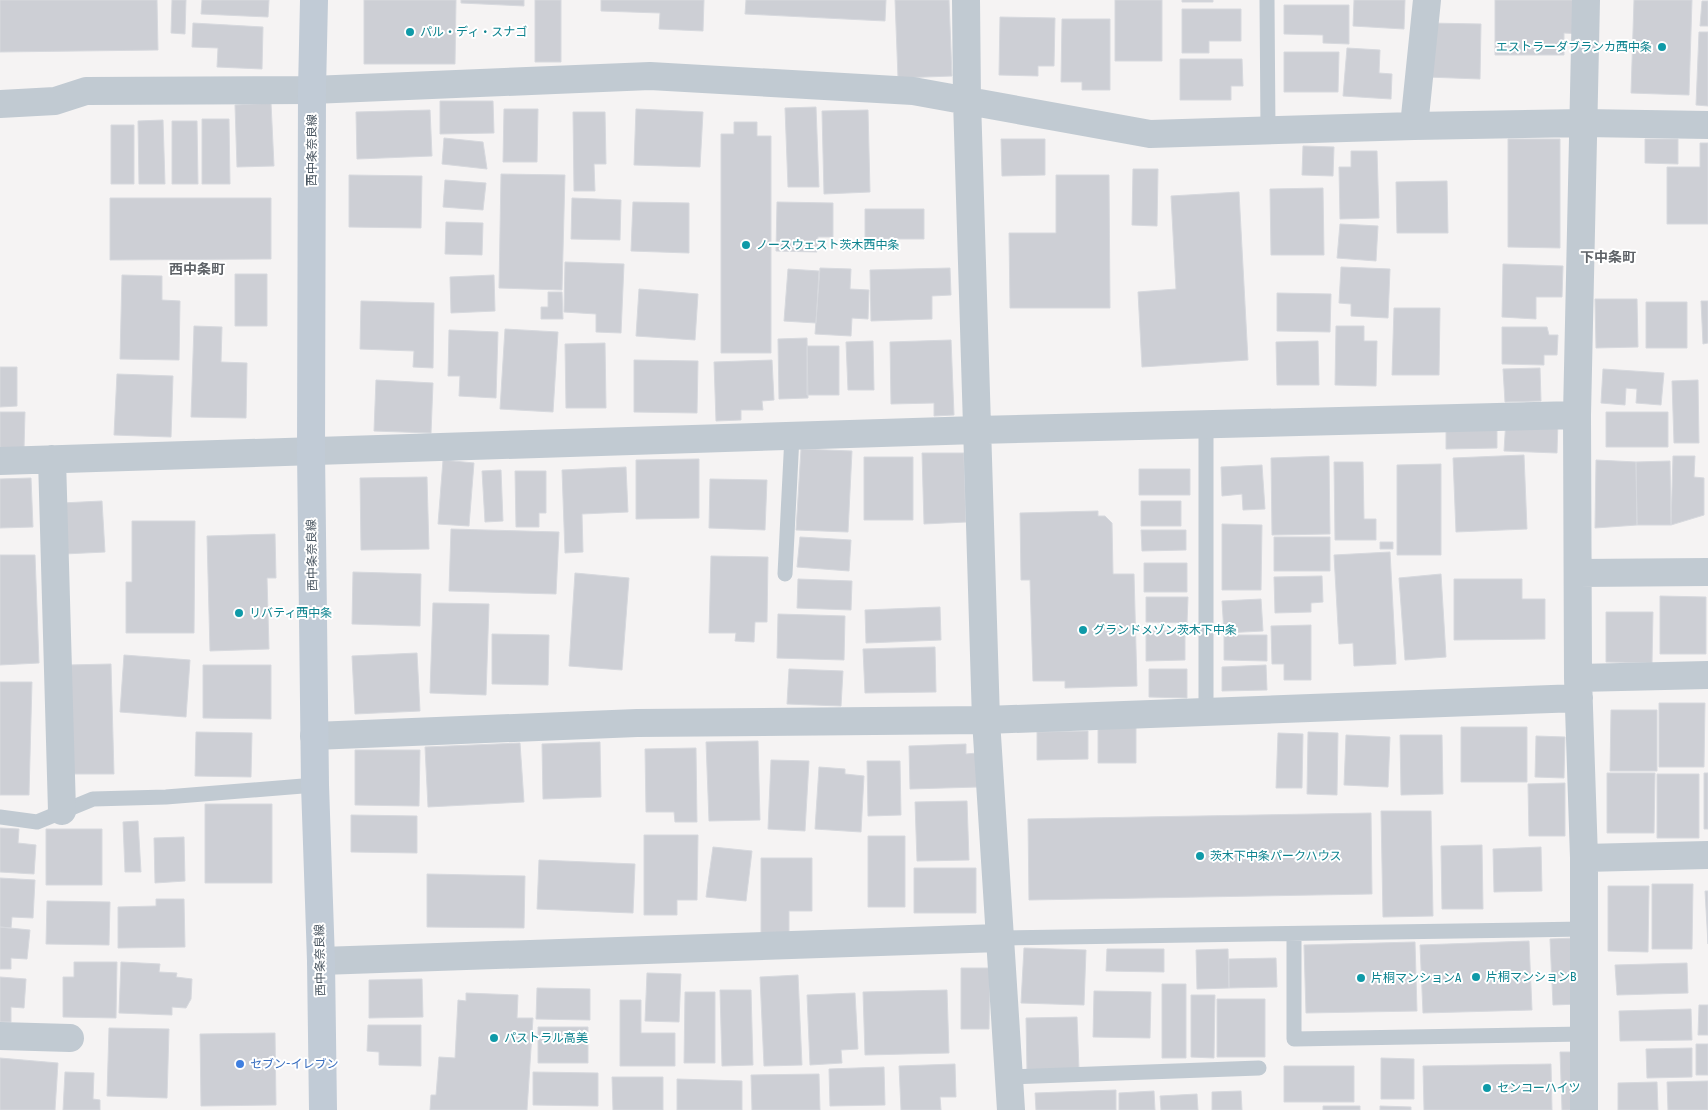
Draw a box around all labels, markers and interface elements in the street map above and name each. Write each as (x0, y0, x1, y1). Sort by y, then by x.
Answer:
place label: パル・ディ・スナゴ (420, 25, 527, 39)
marker: パル・ディ・スナゴ (404, 26, 416, 38)
place label: エストラーダブランカ西中条 (1496, 40, 1652, 54)
marker: エストラーダブランカ西中条 (1656, 41, 1668, 53)
street label: 西中条奈良線 (305, 114, 319, 186)
place label: ノースウェスト茨木西中条 (756, 238, 899, 252)
marker: ノースウェスト茨木西中条 (740, 239, 752, 251)
district label: 下中条町 (1580, 249, 1636, 266)
district label: 西中条町 (169, 261, 225, 278)
street label: 西中条奈良線 (304, 519, 320, 591)
place label: リバティ西中条 (249, 606, 332, 620)
marker: リバティ西中条 (233, 607, 245, 619)
place label: グランドメゾン茨木下中条 (1093, 623, 1237, 637)
marker: グランドメゾン茨木下中条 (1077, 624, 1089, 636)
place label: 茨木下中条パークハウス (1210, 849, 1341, 863)
marker: 茨木下中条パークハウス (1194, 850, 1206, 862)
street label: 西中条奈良線 (312, 924, 328, 996)
place label: 片桐マンションB (1486, 970, 1577, 984)
place label: 片桐マンションA (1371, 971, 1462, 985)
marker: 片桐マンションB (1470, 971, 1482, 983)
marker: 片桐マンションA (1355, 972, 1367, 984)
place label: パストラル高美 (504, 1031, 588, 1045)
marker: パストラル高美 (488, 1032, 500, 1044)
place label: セブン-イレブン (250, 1057, 338, 1071)
marker: セブン-イレブン (234, 1058, 246, 1070)
place label: センコーハイツ (1497, 1081, 1581, 1095)
marker: センコーハイツ (1481, 1082, 1493, 1094)

